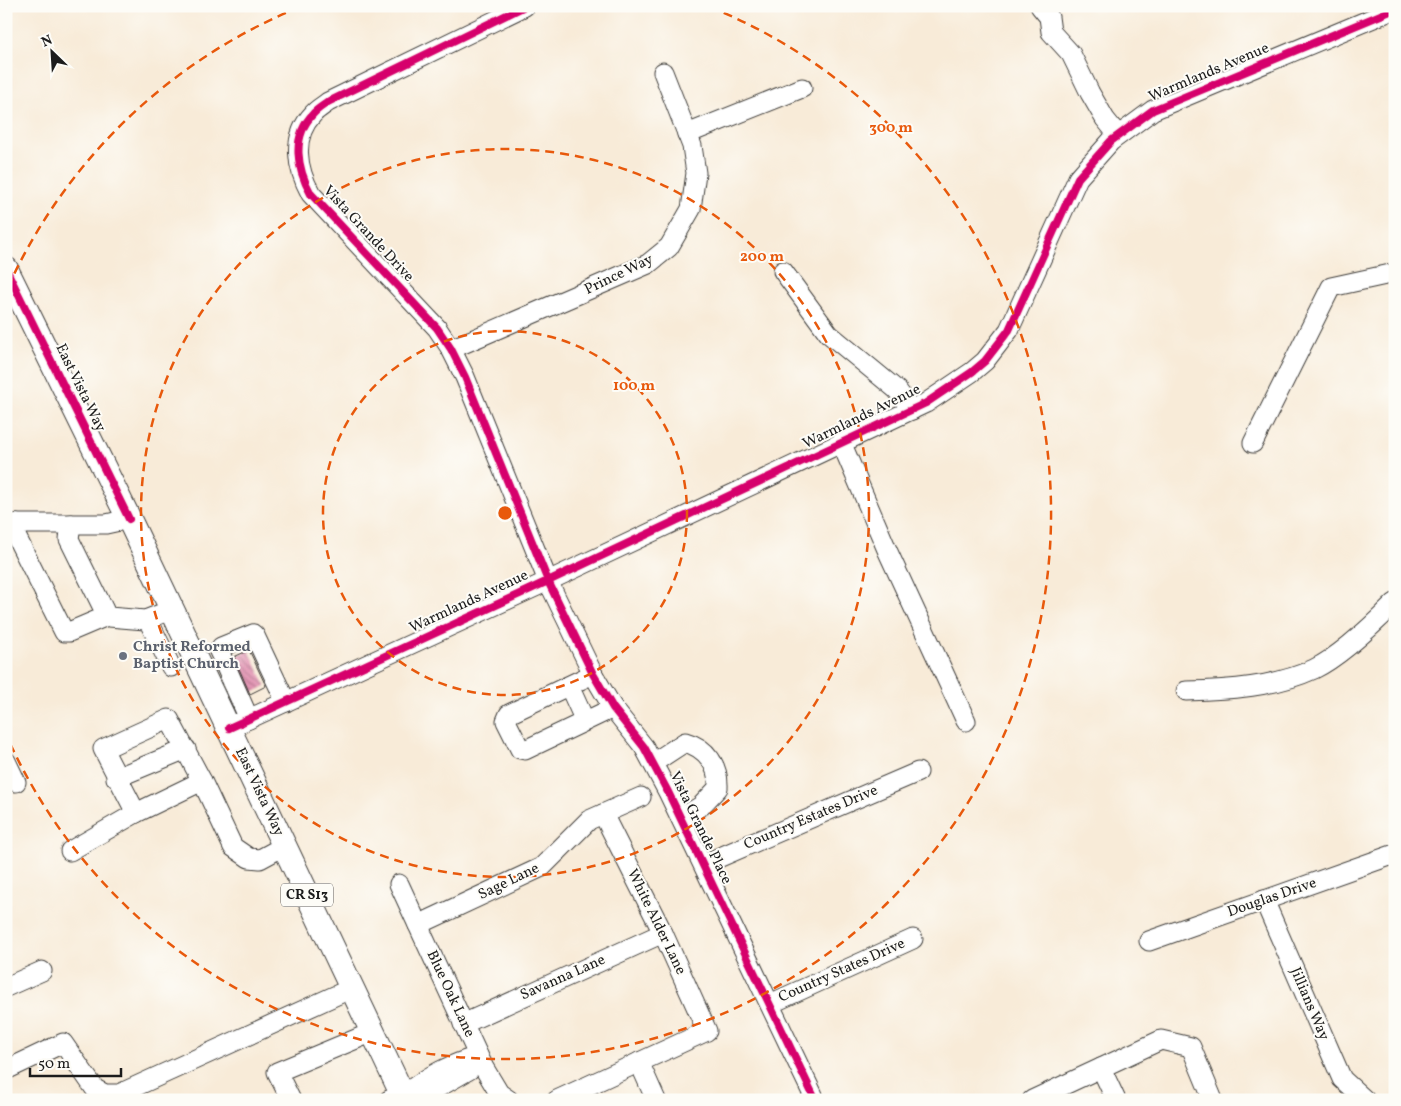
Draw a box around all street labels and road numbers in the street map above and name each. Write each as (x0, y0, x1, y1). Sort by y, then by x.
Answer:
street label: Warmlands Avenue (1146, 38, 1272, 108)
street label: Vista Grande Drive (318, 181, 418, 287)
street label: Prince Way (581, 249, 657, 301)
street label: East Vista Way (50, 340, 110, 436)
street label: Warmlands Avenue (799, 379, 925, 455)
street label: Warmlands Avenue (406, 565, 532, 639)
street label: East Vista Way (229, 744, 289, 840)
street label: Vista Grande Place (664, 768, 736, 888)
street label: Country Estates Drive (741, 780, 881, 856)
street label: Sage Lane (475, 858, 543, 906)
street label: White Alder Lane (621, 866, 691, 978)
street label: Douglas Drive (1225, 873, 1319, 923)
road number: CR S13 (281, 884, 333, 906)
street label: Country States Drive (775, 934, 909, 1008)
street label: Blue Oak Lane (421, 947, 479, 1041)
street label: Savanna Lane (517, 950, 609, 1006)
street label: Jillians Way (1284, 964, 1334, 1044)

